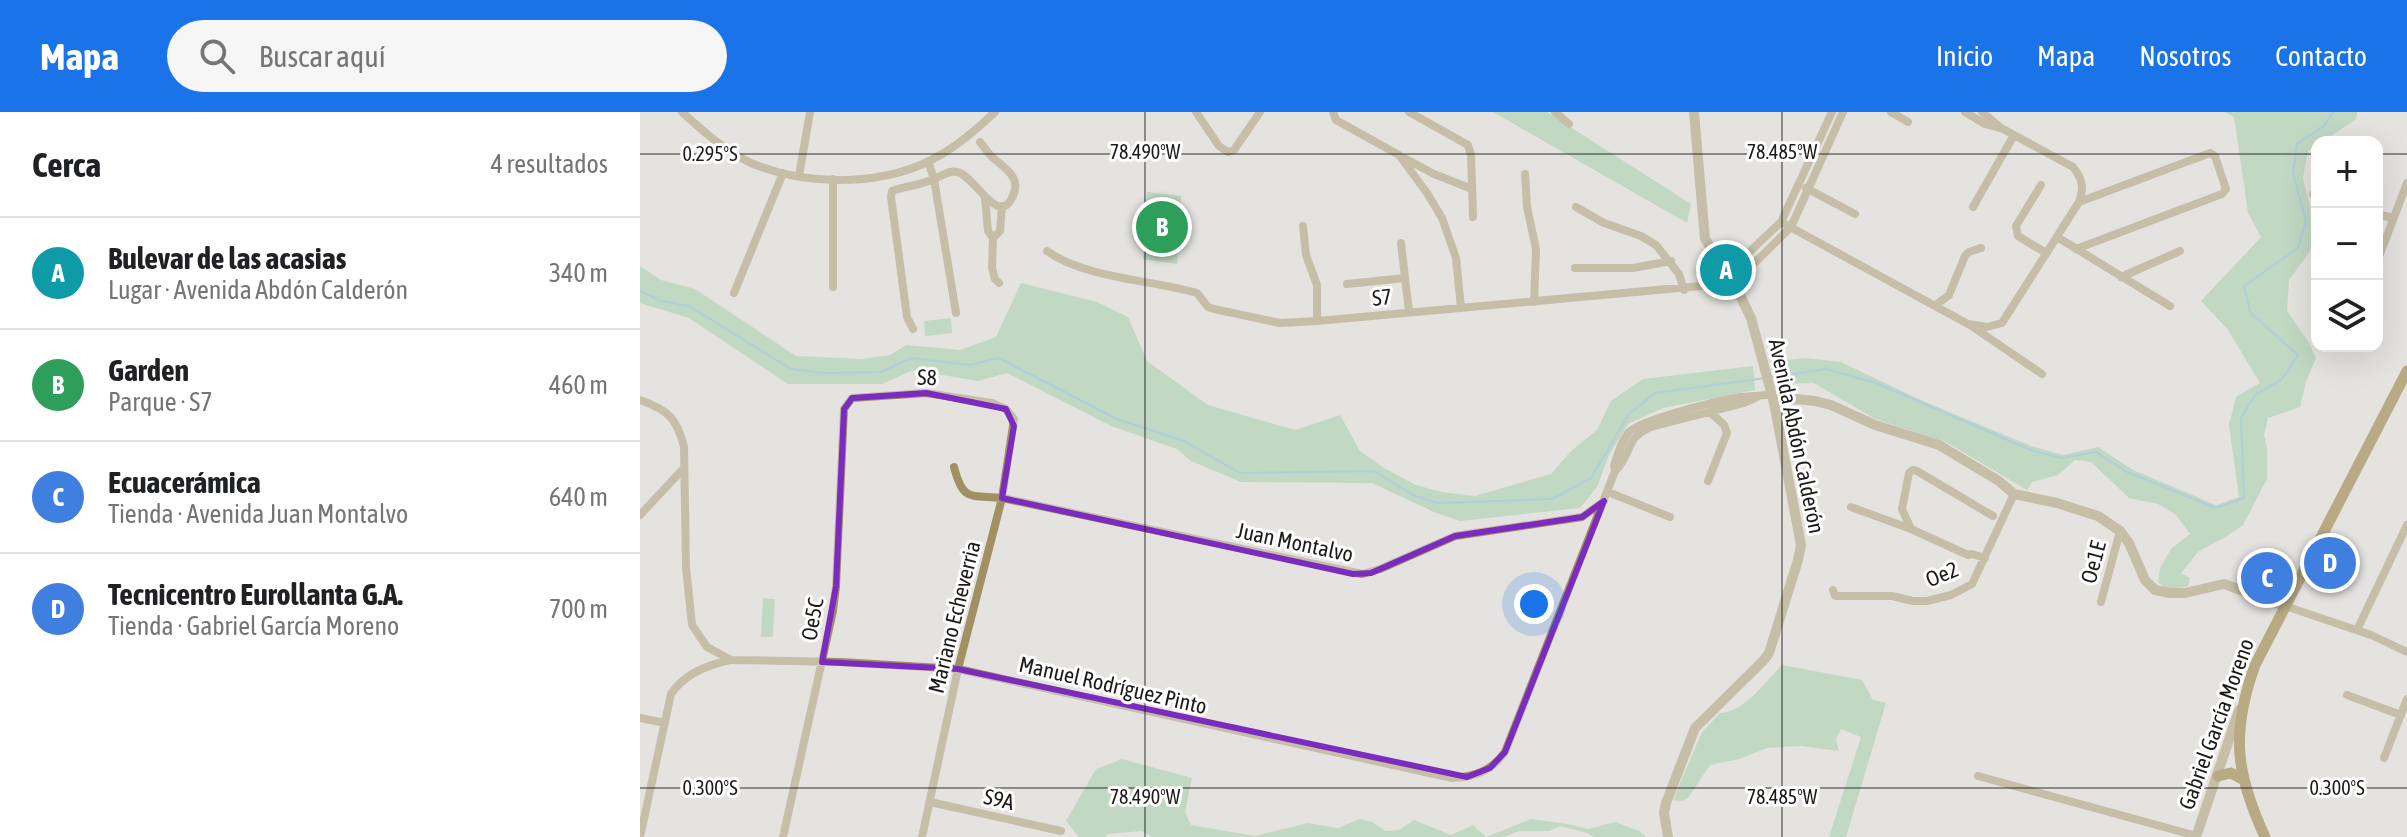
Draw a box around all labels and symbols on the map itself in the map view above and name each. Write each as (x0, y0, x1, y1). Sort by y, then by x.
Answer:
text: 78.490°W (1110, 140, 1181, 163)
text: 78.485°W (1747, 140, 1818, 163)
text: 0.295°S (682, 142, 738, 165)
pin: B (1136, 197, 1188, 257)
pin: A (1700, 240, 1752, 300)
street label: S7 (1371, 283, 1393, 311)
street label: Avenida Abdón Calderón (1764, 336, 1830, 536)
street label: S8 (917, 364, 937, 390)
street label: Juan Montalvo (1234, 517, 1356, 567)
pin: D (2304, 533, 2356, 593)
street label: Oe1E (2075, 537, 2111, 586)
street label: Mariano Echeverria (923, 538, 985, 696)
pin: C (2241, 548, 2293, 608)
street label: Oe2 (1922, 556, 1962, 592)
your location (1514, 584, 1554, 624)
street label: Oe5C (795, 595, 829, 642)
street label: Gabriel García Moreno (2173, 635, 2259, 813)
street label: Manuel Rodríguez Pinto (1017, 651, 1209, 719)
text: 0.300°S (682, 776, 738, 799)
text: 0.300°S (2309, 776, 2365, 799)
street label: S9A (981, 783, 1017, 815)
text: 78.490°W (1110, 785, 1181, 808)
text: 78.485°W (1747, 785, 1818, 808)

